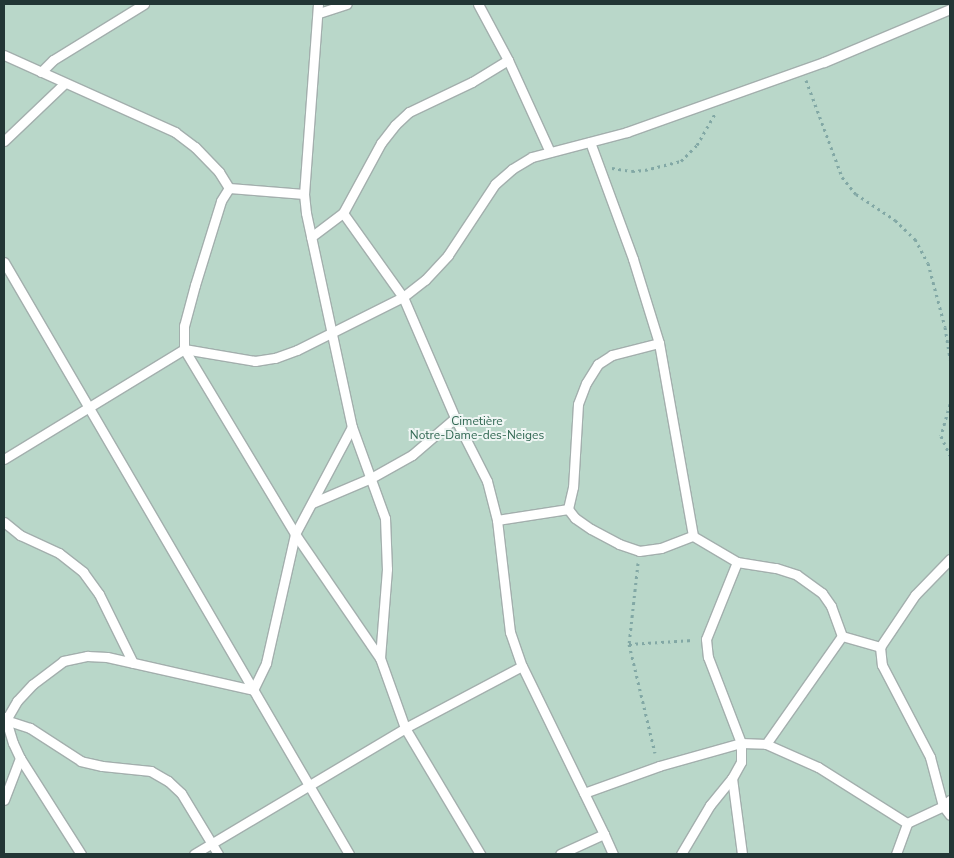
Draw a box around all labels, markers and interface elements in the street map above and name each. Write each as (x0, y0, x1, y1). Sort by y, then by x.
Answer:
park label: Cimetière Notre-Dame-des-Neiges (410, 415, 544, 443)

